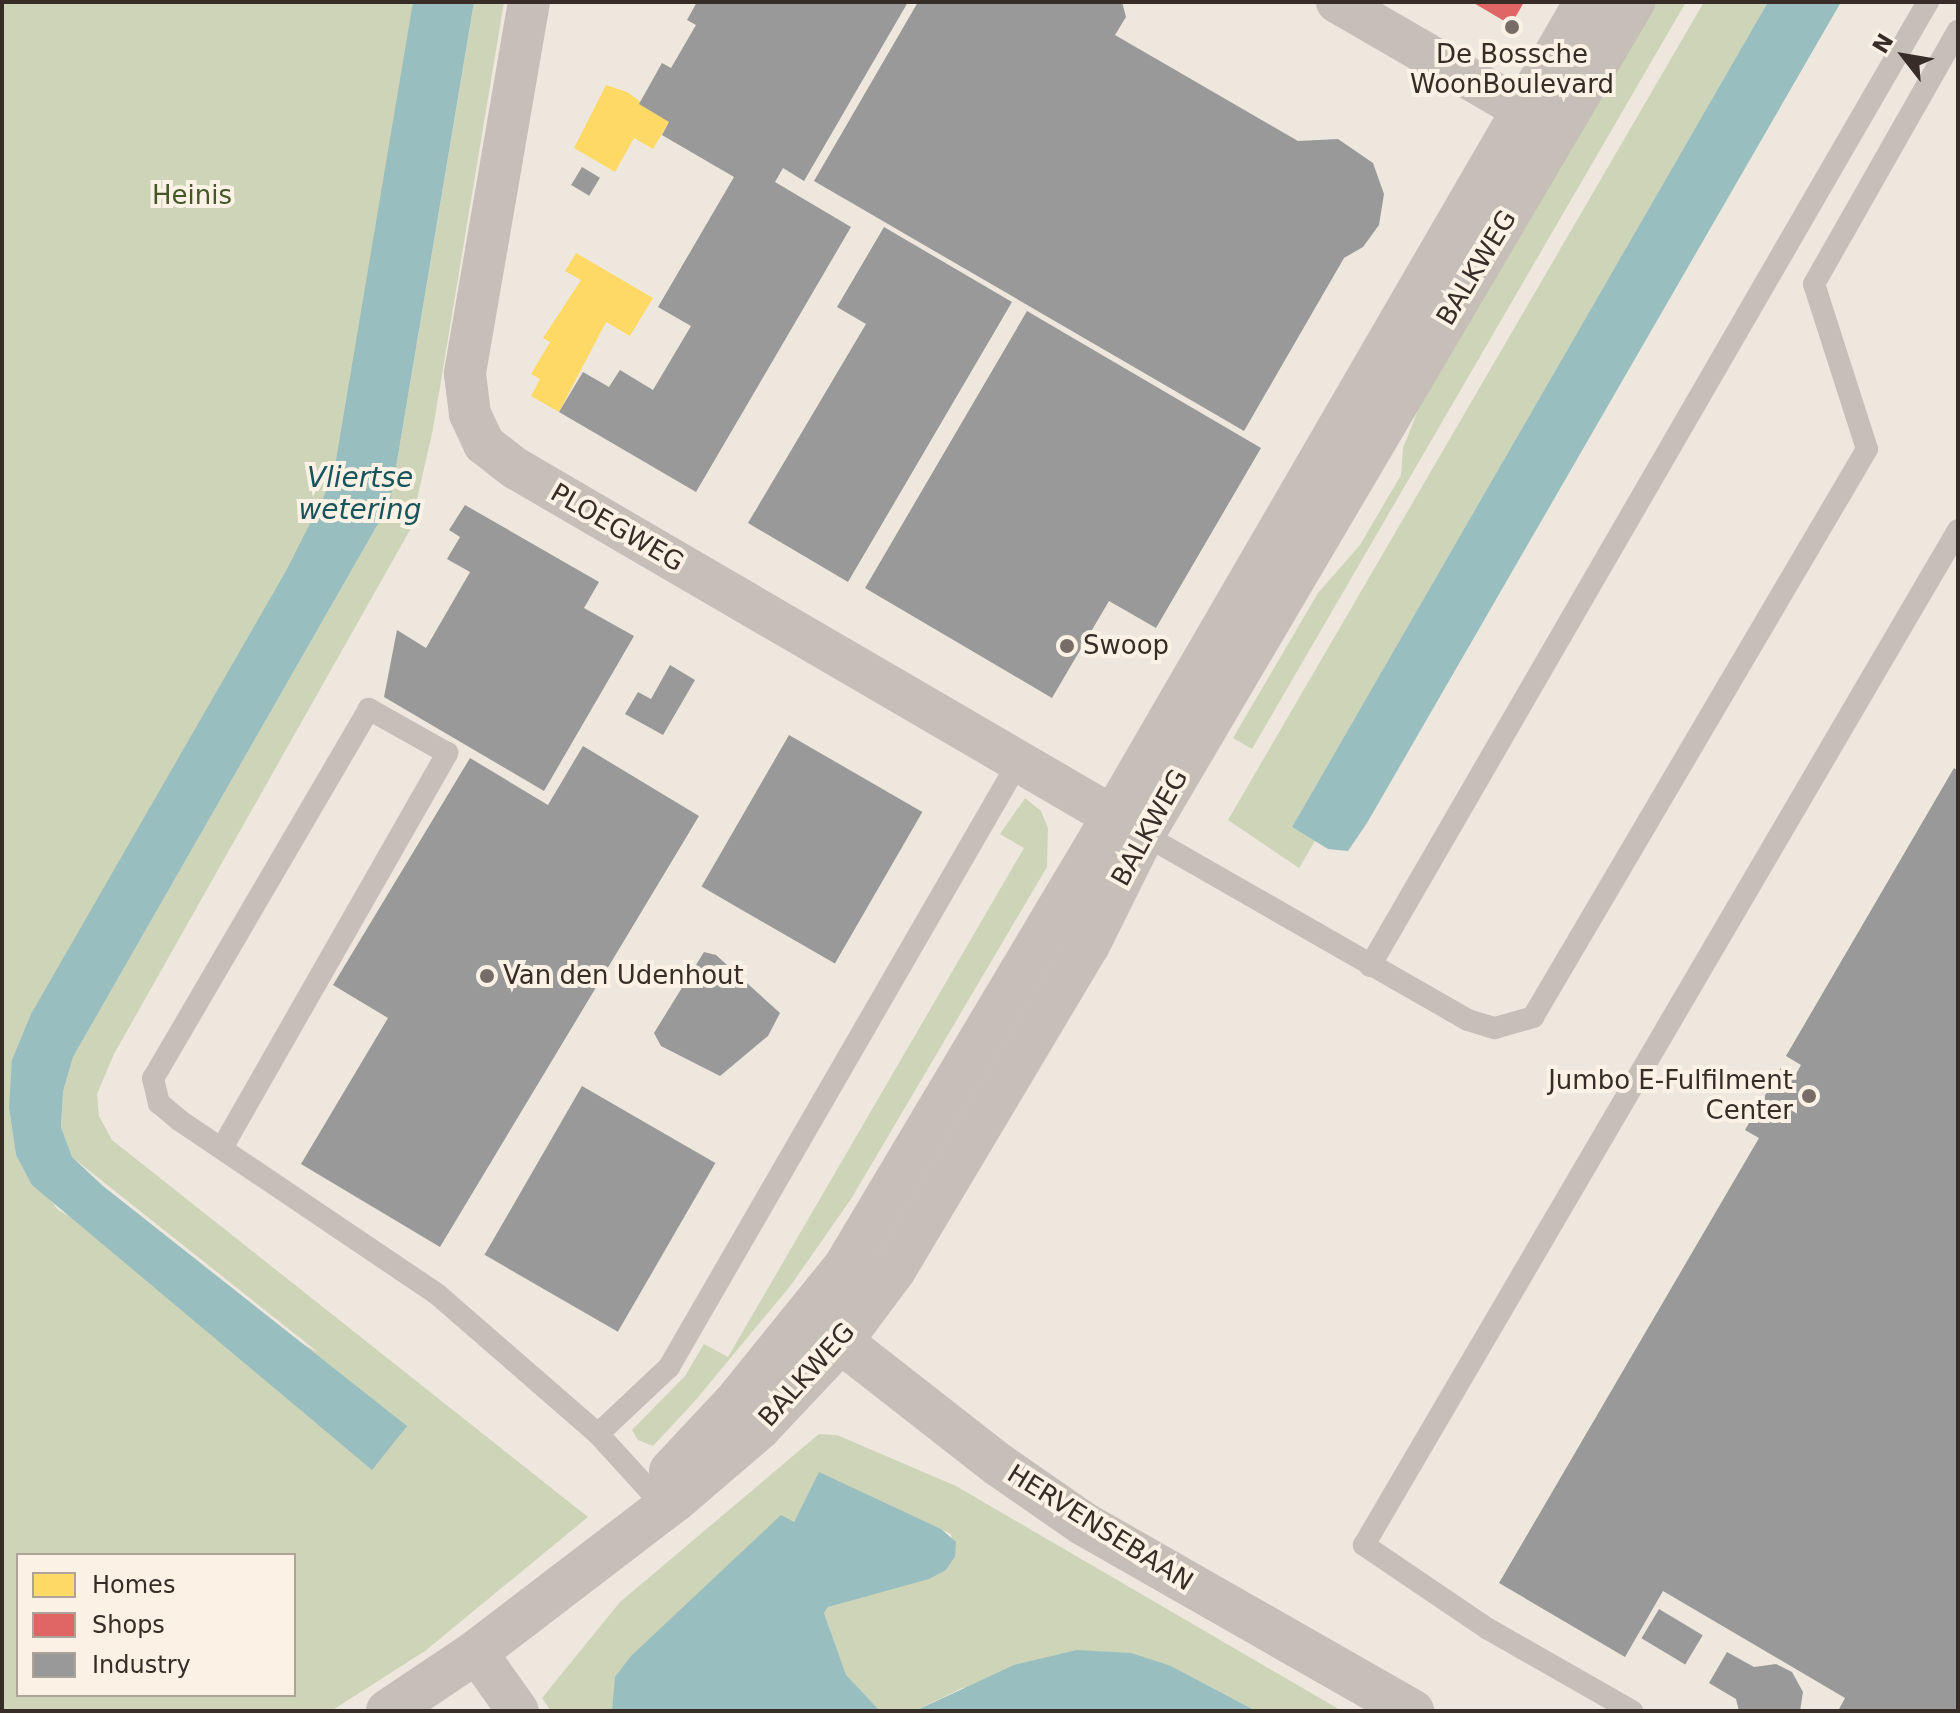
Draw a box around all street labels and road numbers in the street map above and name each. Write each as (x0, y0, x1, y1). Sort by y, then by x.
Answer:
street label: BALKWEG (1431, 205, 1523, 331)
street label: PLOEGWEG (545, 477, 689, 579)
street label: BALKWEG (1105, 764, 1195, 892)
street label: BALKWEG (752, 1317, 862, 1433)
street label: HERVENSEBAAN (1002, 1458, 1198, 1598)

